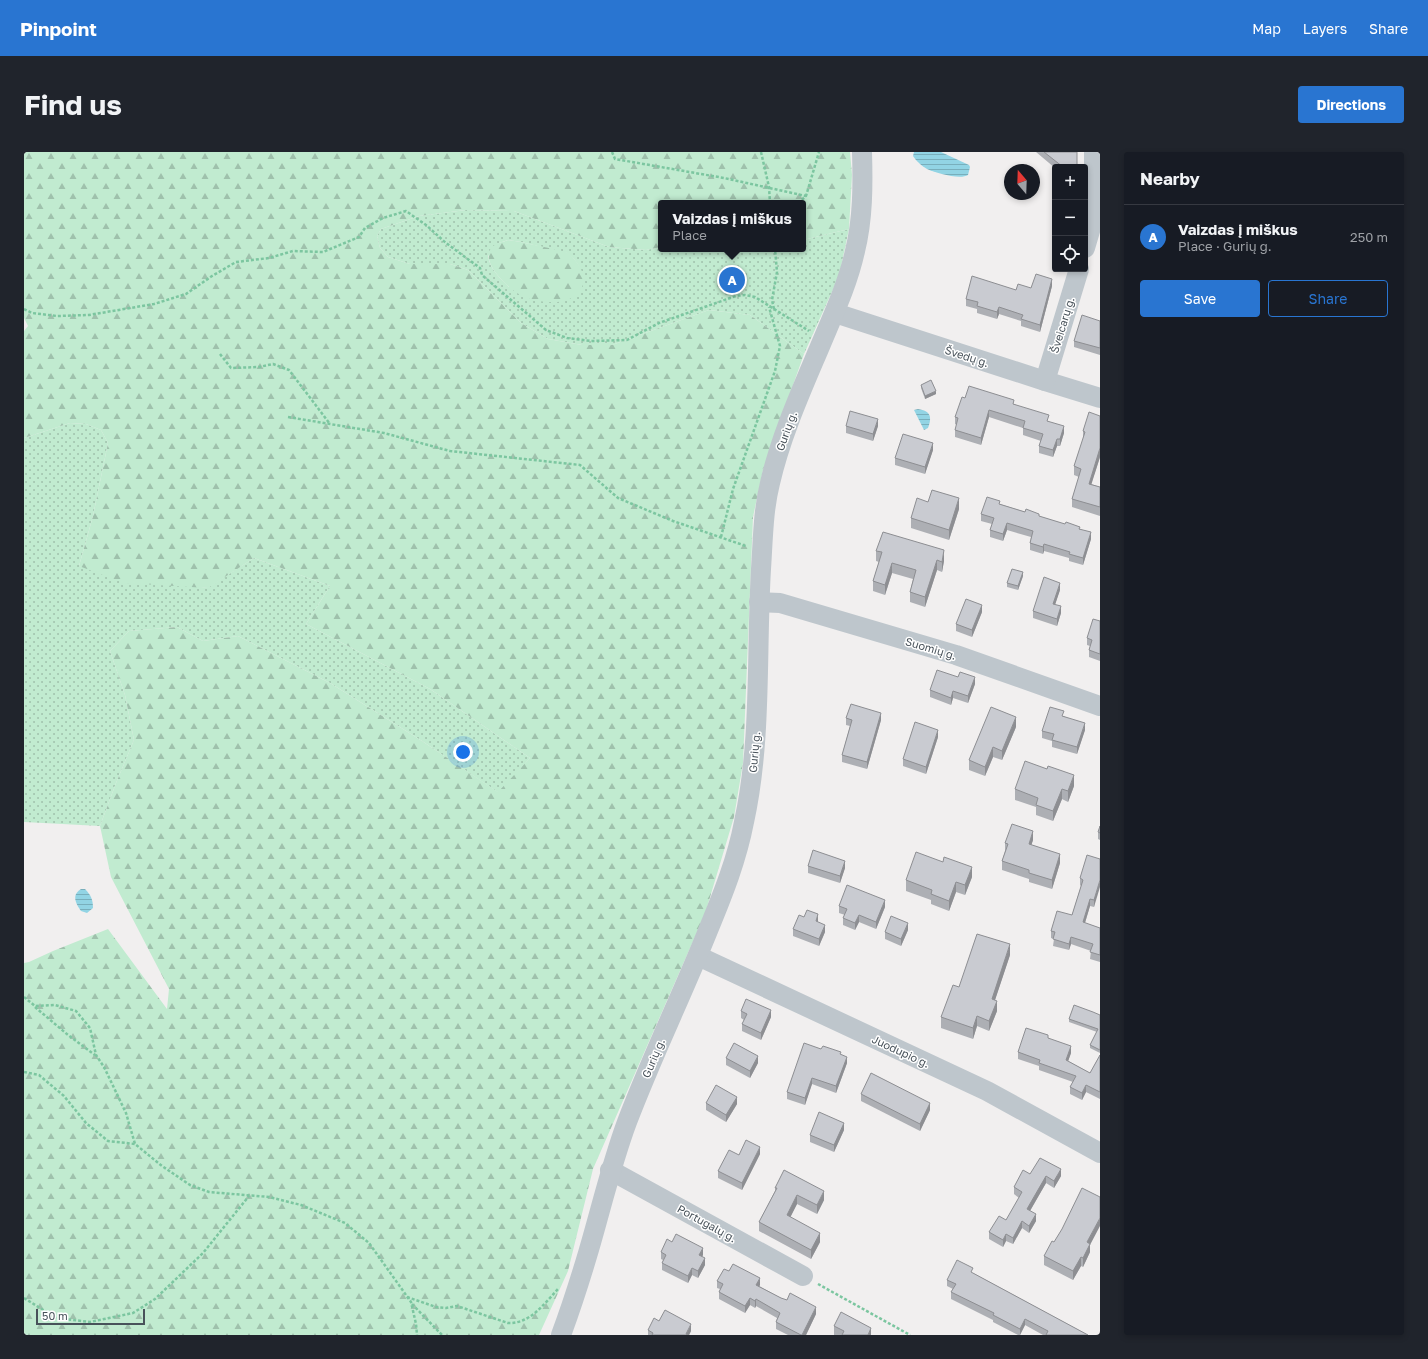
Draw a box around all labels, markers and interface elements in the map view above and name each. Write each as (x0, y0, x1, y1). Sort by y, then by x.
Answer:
text: Pinpoint (20, 17, 97, 40)
text: Map (1252, 20, 1281, 37)
text: Layers (1303, 20, 1347, 37)
text: Share (1369, 20, 1408, 37)
button: Directions (1298, 86, 1404, 123)
text: Find us (24, 88, 122, 121)
north arrow (1004, 164, 1040, 200)
map controls (1052, 164, 1088, 272)
button: + (1052, 164, 1088, 200)
text: Nearby (1140, 168, 1200, 189)
popup (658, 200, 806, 252)
button: − (1052, 200, 1088, 236)
text: Vaizdas į miškus (672, 209, 792, 227)
text: Vaizdas į miškus (1178, 220, 1298, 238)
text: Place (672, 227, 707, 243)
text: A (1148, 229, 1158, 245)
text: 250 m (1350, 229, 1388, 245)
button: locate (1052, 236, 1088, 272)
text: Place · Gurių g. (1178, 238, 1272, 254)
pin: A (719, 265, 745, 295)
button: Save (1140, 280, 1260, 317)
button: Share (1268, 280, 1388, 317)
street label: Šveicarų g. (1047, 295, 1077, 355)
street label: Švedų g. (943, 343, 991, 369)
street label: Gurių g. (773, 409, 799, 453)
street label: Suomių g. (904, 634, 958, 662)
street label: Gurių g. (746, 731, 762, 773)
your location (453, 742, 473, 762)
street label: Juodupio g. (870, 1032, 932, 1070)
street label: Gurių g. (639, 1037, 667, 1079)
street label: Portugalų g. (675, 1202, 739, 1244)
scale bar (36, 1307, 145, 1326)
text: 50 m (42, 1309, 68, 1322)

